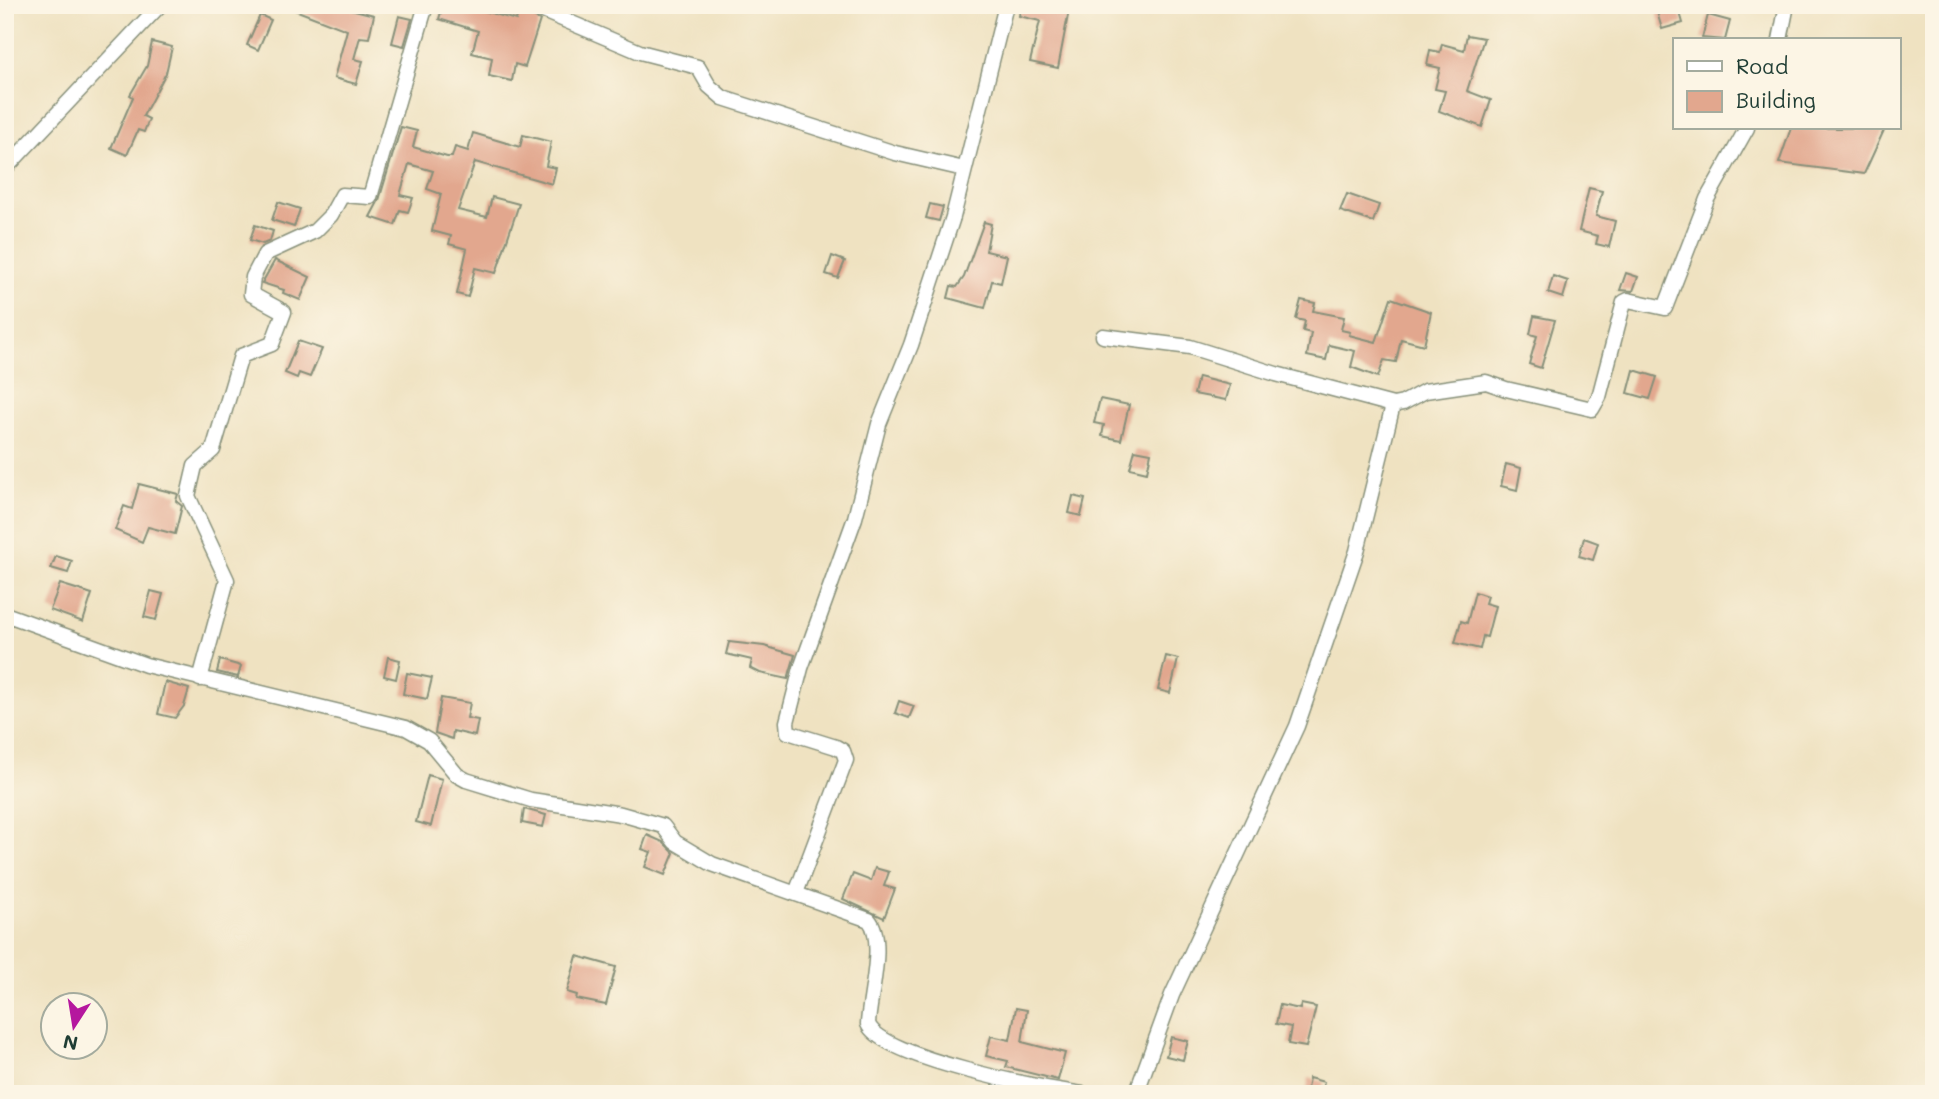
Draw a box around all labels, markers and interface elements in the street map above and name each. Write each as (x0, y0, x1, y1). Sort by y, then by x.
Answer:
legend (1673, 38, 1900, 130)
text: Road (1736, 52, 1788, 79)
text: Building (1736, 86, 1816, 113)
north arrow (38, 990, 108, 1060)
text: N (61, 1029, 80, 1057)

